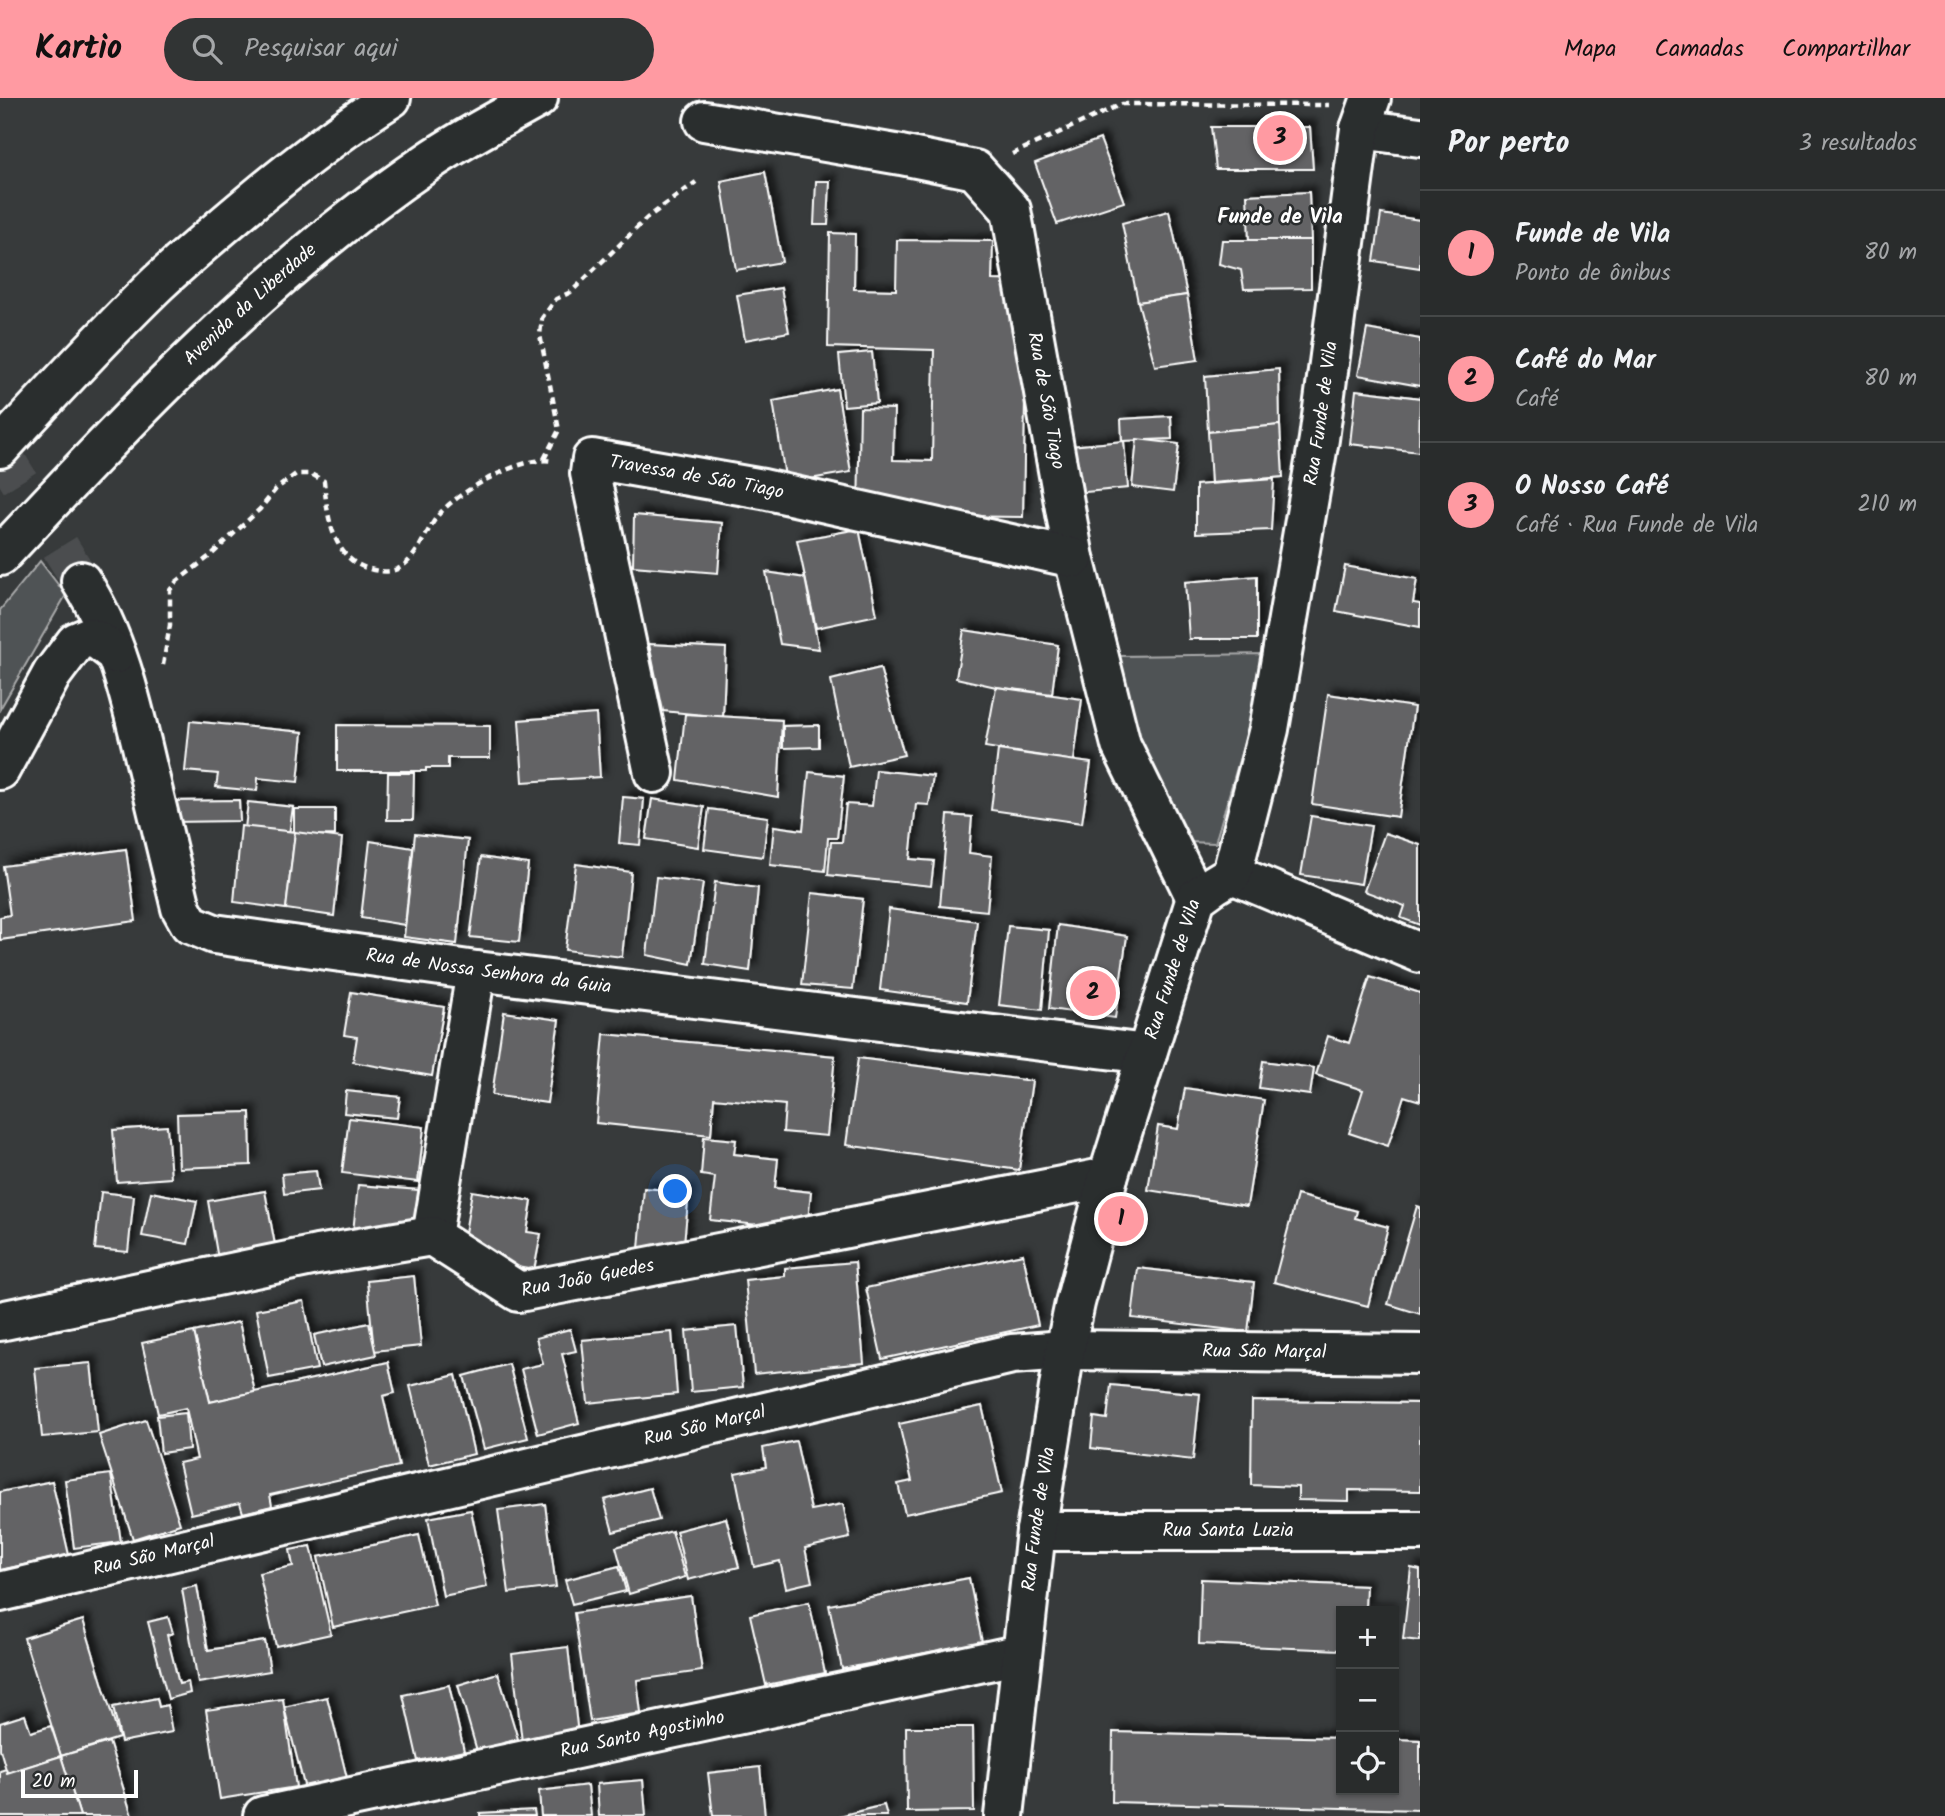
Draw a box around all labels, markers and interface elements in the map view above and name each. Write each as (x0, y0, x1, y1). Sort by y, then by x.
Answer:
search box (164, 18, 654, 81)
text: Kartio (35, 23, 122, 76)
text: Pesquisar aqui (244, 28, 398, 70)
icon: search (188, 30, 226, 68)
text: Mapa (1564, 30, 1617, 69)
text: Camadas (1655, 30, 1744, 69)
text: Compartilhar (1782, 30, 1910, 69)
pin: 3 (1257, 112, 1303, 164)
text: Por perto (1448, 120, 1569, 168)
text: 3 resultados (1799, 126, 1917, 162)
district label: Funde de Vila (1217, 201, 1343, 234)
text: Funde de Vila (1515, 214, 1670, 256)
text: 1 (1468, 235, 1474, 271)
text: 80 m (1864, 235, 1917, 271)
street label: Avenida da Liberdade (177, 236, 324, 373)
text: Ponto de ônibus (1515, 256, 1671, 292)
street label: Rua de São Tiago (1018, 330, 1073, 472)
street label: Rua Funde de Vila (1296, 339, 1347, 488)
text: Café do Mar (1515, 340, 1656, 382)
text: 2 (1464, 361, 1478, 397)
text: 80 m (1864, 361, 1917, 397)
text: Café (1515, 382, 1558, 418)
street label: Travessa de São Tiago (607, 447, 787, 508)
text: O Nosso Café (1515, 466, 1668, 508)
text: 3 (1465, 487, 1477, 523)
text: 210 m (1857, 487, 1917, 523)
text: Café · Rua Funde de Vila (1515, 508, 1758, 544)
street label: Rua Funde de Vila (1137, 896, 1210, 1043)
street label: Rua de Nossa Senhora da Guia (364, 941, 613, 1003)
pin: 2 (1070, 967, 1116, 1019)
your location (658, 1174, 692, 1208)
pin: 1 (1098, 1193, 1144, 1245)
street label: Rua João Guedes (519, 1251, 657, 1306)
street label: Rua São Marçal (1202, 1337, 1327, 1368)
street label: Rua São Marçal (641, 1397, 769, 1455)
street label: Rua Funde de Vila (1014, 1445, 1064, 1593)
street label: Rua Santa Luzia (1162, 1516, 1294, 1546)
street label: Rua São Marçal (90, 1527, 218, 1585)
map controls (1336, 1606, 1399, 1795)
button: + (1336, 1606, 1399, 1669)
button: − (1336, 1669, 1399, 1732)
street label: Rua Santo Agostinho (557, 1703, 728, 1767)
button: locate (1336, 1732, 1399, 1795)
scale bar (21, 1767, 138, 1799)
text: 20 m (32, 1767, 75, 1797)

